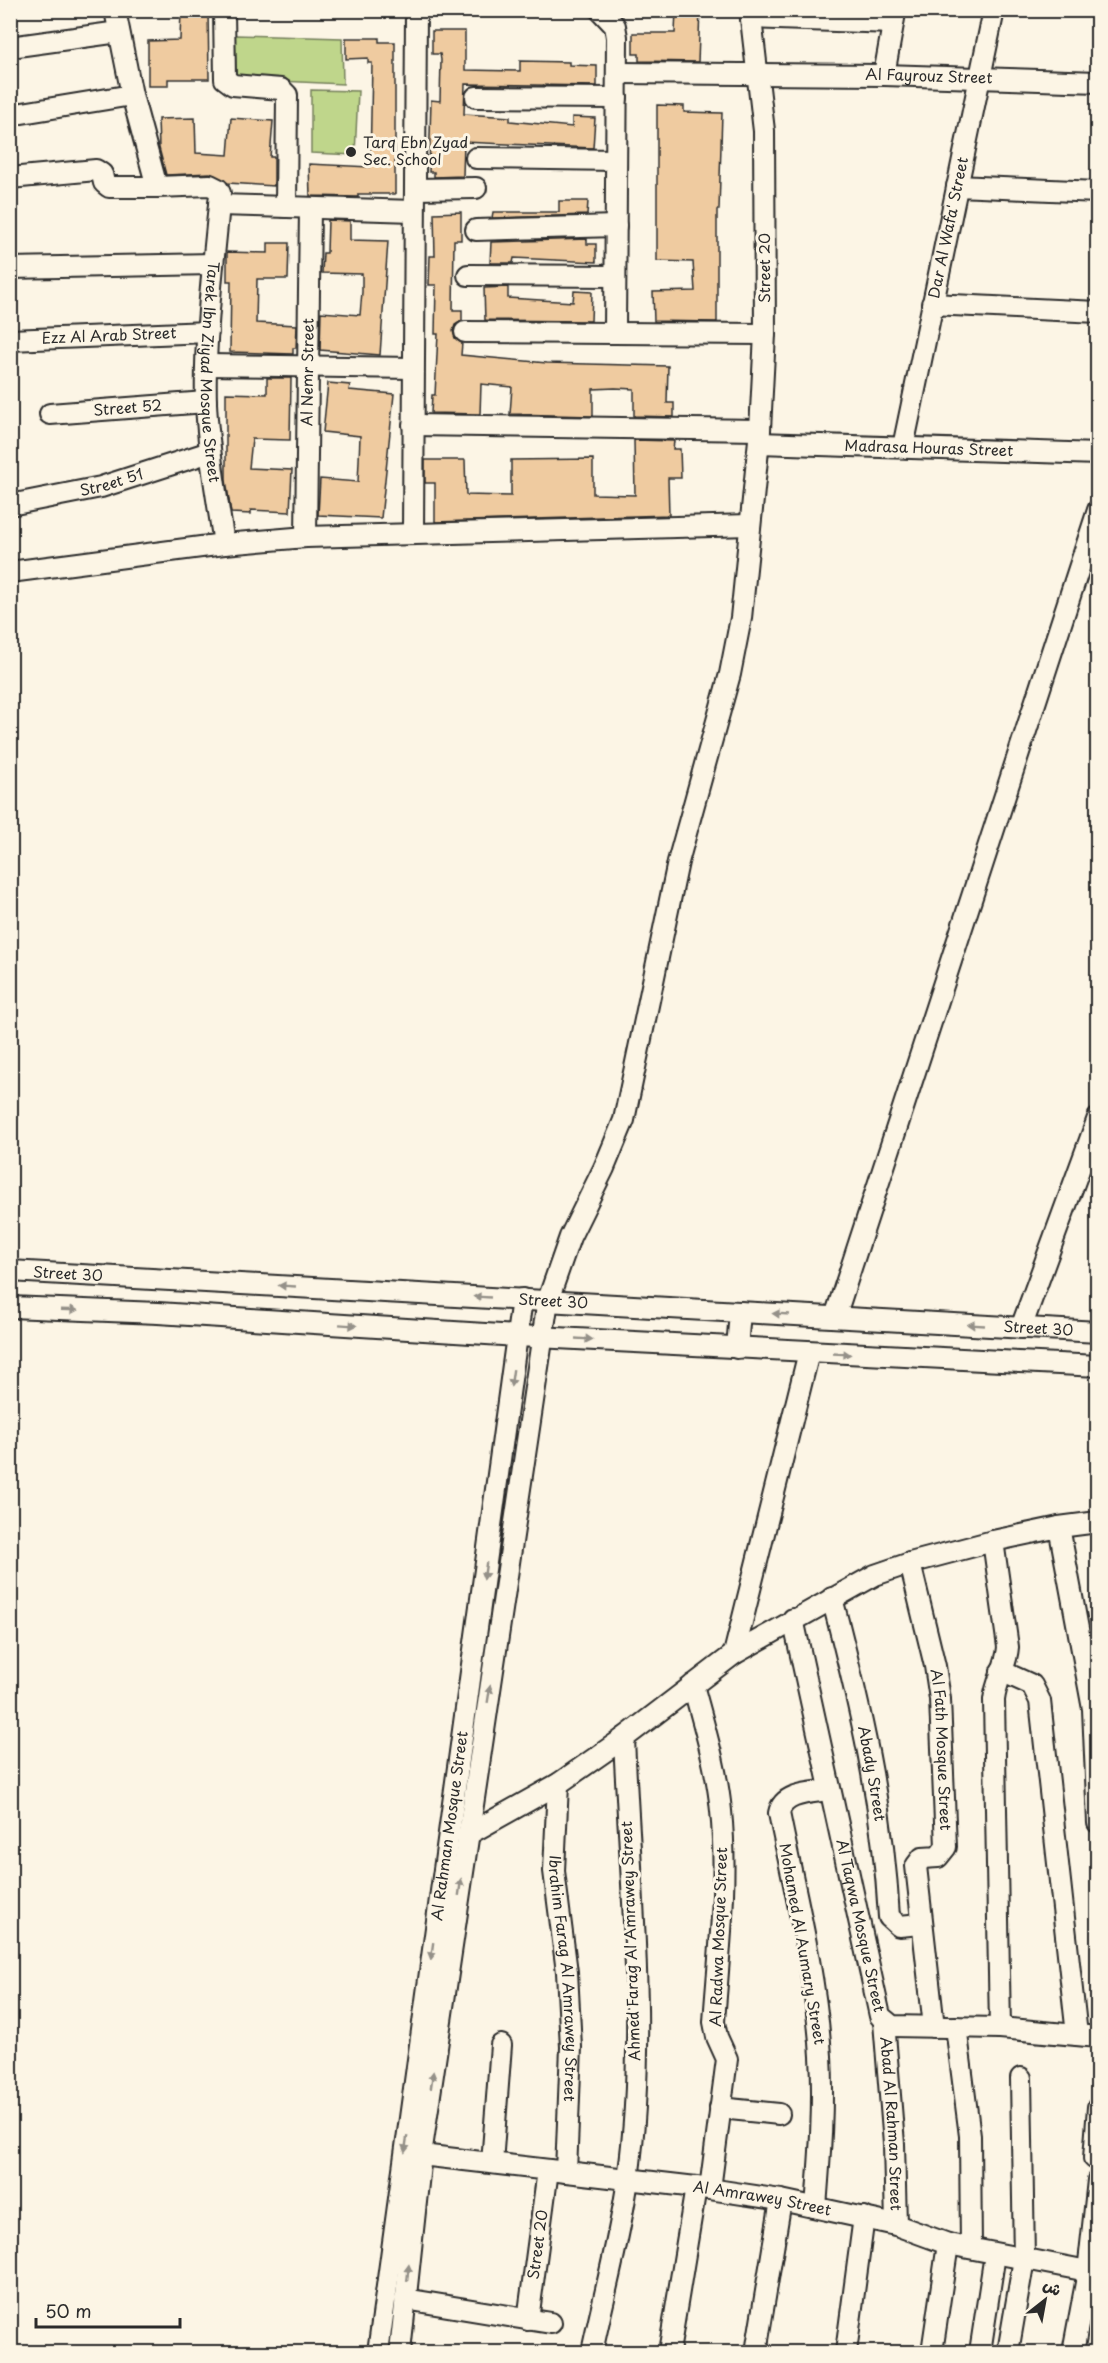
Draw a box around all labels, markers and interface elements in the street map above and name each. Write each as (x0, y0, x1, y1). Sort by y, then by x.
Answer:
street label: Al Fayrouz Street (865, 62, 993, 89)
place label: Tarq Ebn Zyad Sec. School (363, 130, 468, 170)
marker: Tarq Ebn Zyad Sec. School (344, 145, 358, 159)
street label: Dar Al Wafa' Street (921, 155, 973, 300)
street label: Street 20 (752, 233, 775, 303)
street label: Tarek Ibn Ziyad Mosque Street (196, 260, 227, 484)
street label: Al Nemr Street (294, 318, 319, 426)
street label: Ezz Al Arab Street (41, 320, 177, 349)
street label: Street 52 (92, 392, 163, 421)
street label: Madrasa Houras Street (844, 433, 1014, 461)
street label: Street 51 (77, 461, 146, 501)
street label: Street 30 (33, 1259, 103, 1286)
one-way arrow (278, 1281, 297, 1290)
street label: Street 30 (518, 1287, 589, 1313)
one-way arrow (472, 1292, 491, 1301)
one-way arrow (59, 1305, 78, 1314)
one-way arrow (772, 1310, 791, 1319)
street label: Street 30 (1003, 1314, 1074, 1341)
one-way arrow (338, 1320, 357, 1330)
one-way arrow (967, 1321, 986, 1330)
one-way arrow (575, 1335, 594, 1344)
one-way arrow (832, 1349, 851, 1358)
one-way arrow (508, 1368, 517, 1387)
one-way arrow (481, 1562, 490, 1581)
street label: Al Fath Mosque Street (926, 1667, 958, 1831)
one-way arrow (484, 1684, 493, 1703)
street label: Abady Street (853, 1723, 893, 1823)
street label: Al Rahman Mosque Street (424, 1729, 473, 1922)
street label: Ahmed Farag Al Amrawey Street (614, 1821, 645, 2061)
street label: Al Taqwa Mosque Street (832, 1837, 892, 2014)
street label: Mohamed Al Aumary Street (774, 1841, 833, 2046)
street label: Al Radwa Mosque Street (703, 1847, 732, 2027)
street label: Ibrahim Farag Al Amrawey Street (544, 1855, 584, 2102)
one-way arrow (455, 1877, 464, 1896)
one-way arrow (428, 1942, 437, 1961)
street label: Abad Al Rahman Street (875, 2036, 909, 2211)
one-way arrow (427, 2070, 436, 2089)
one-way arrow (401, 2135, 410, 2154)
street label: Al Amrawey Street (692, 2174, 834, 2221)
street label: Street 20 (521, 2208, 553, 2281)
one-way arrow (403, 2264, 413, 2283)
north arrow (1015, 2270, 1075, 2330)
text: ش (1040, 2271, 1067, 2301)
scale bar (36, 2291, 180, 2329)
text: 50 m (45, 2297, 92, 2324)

